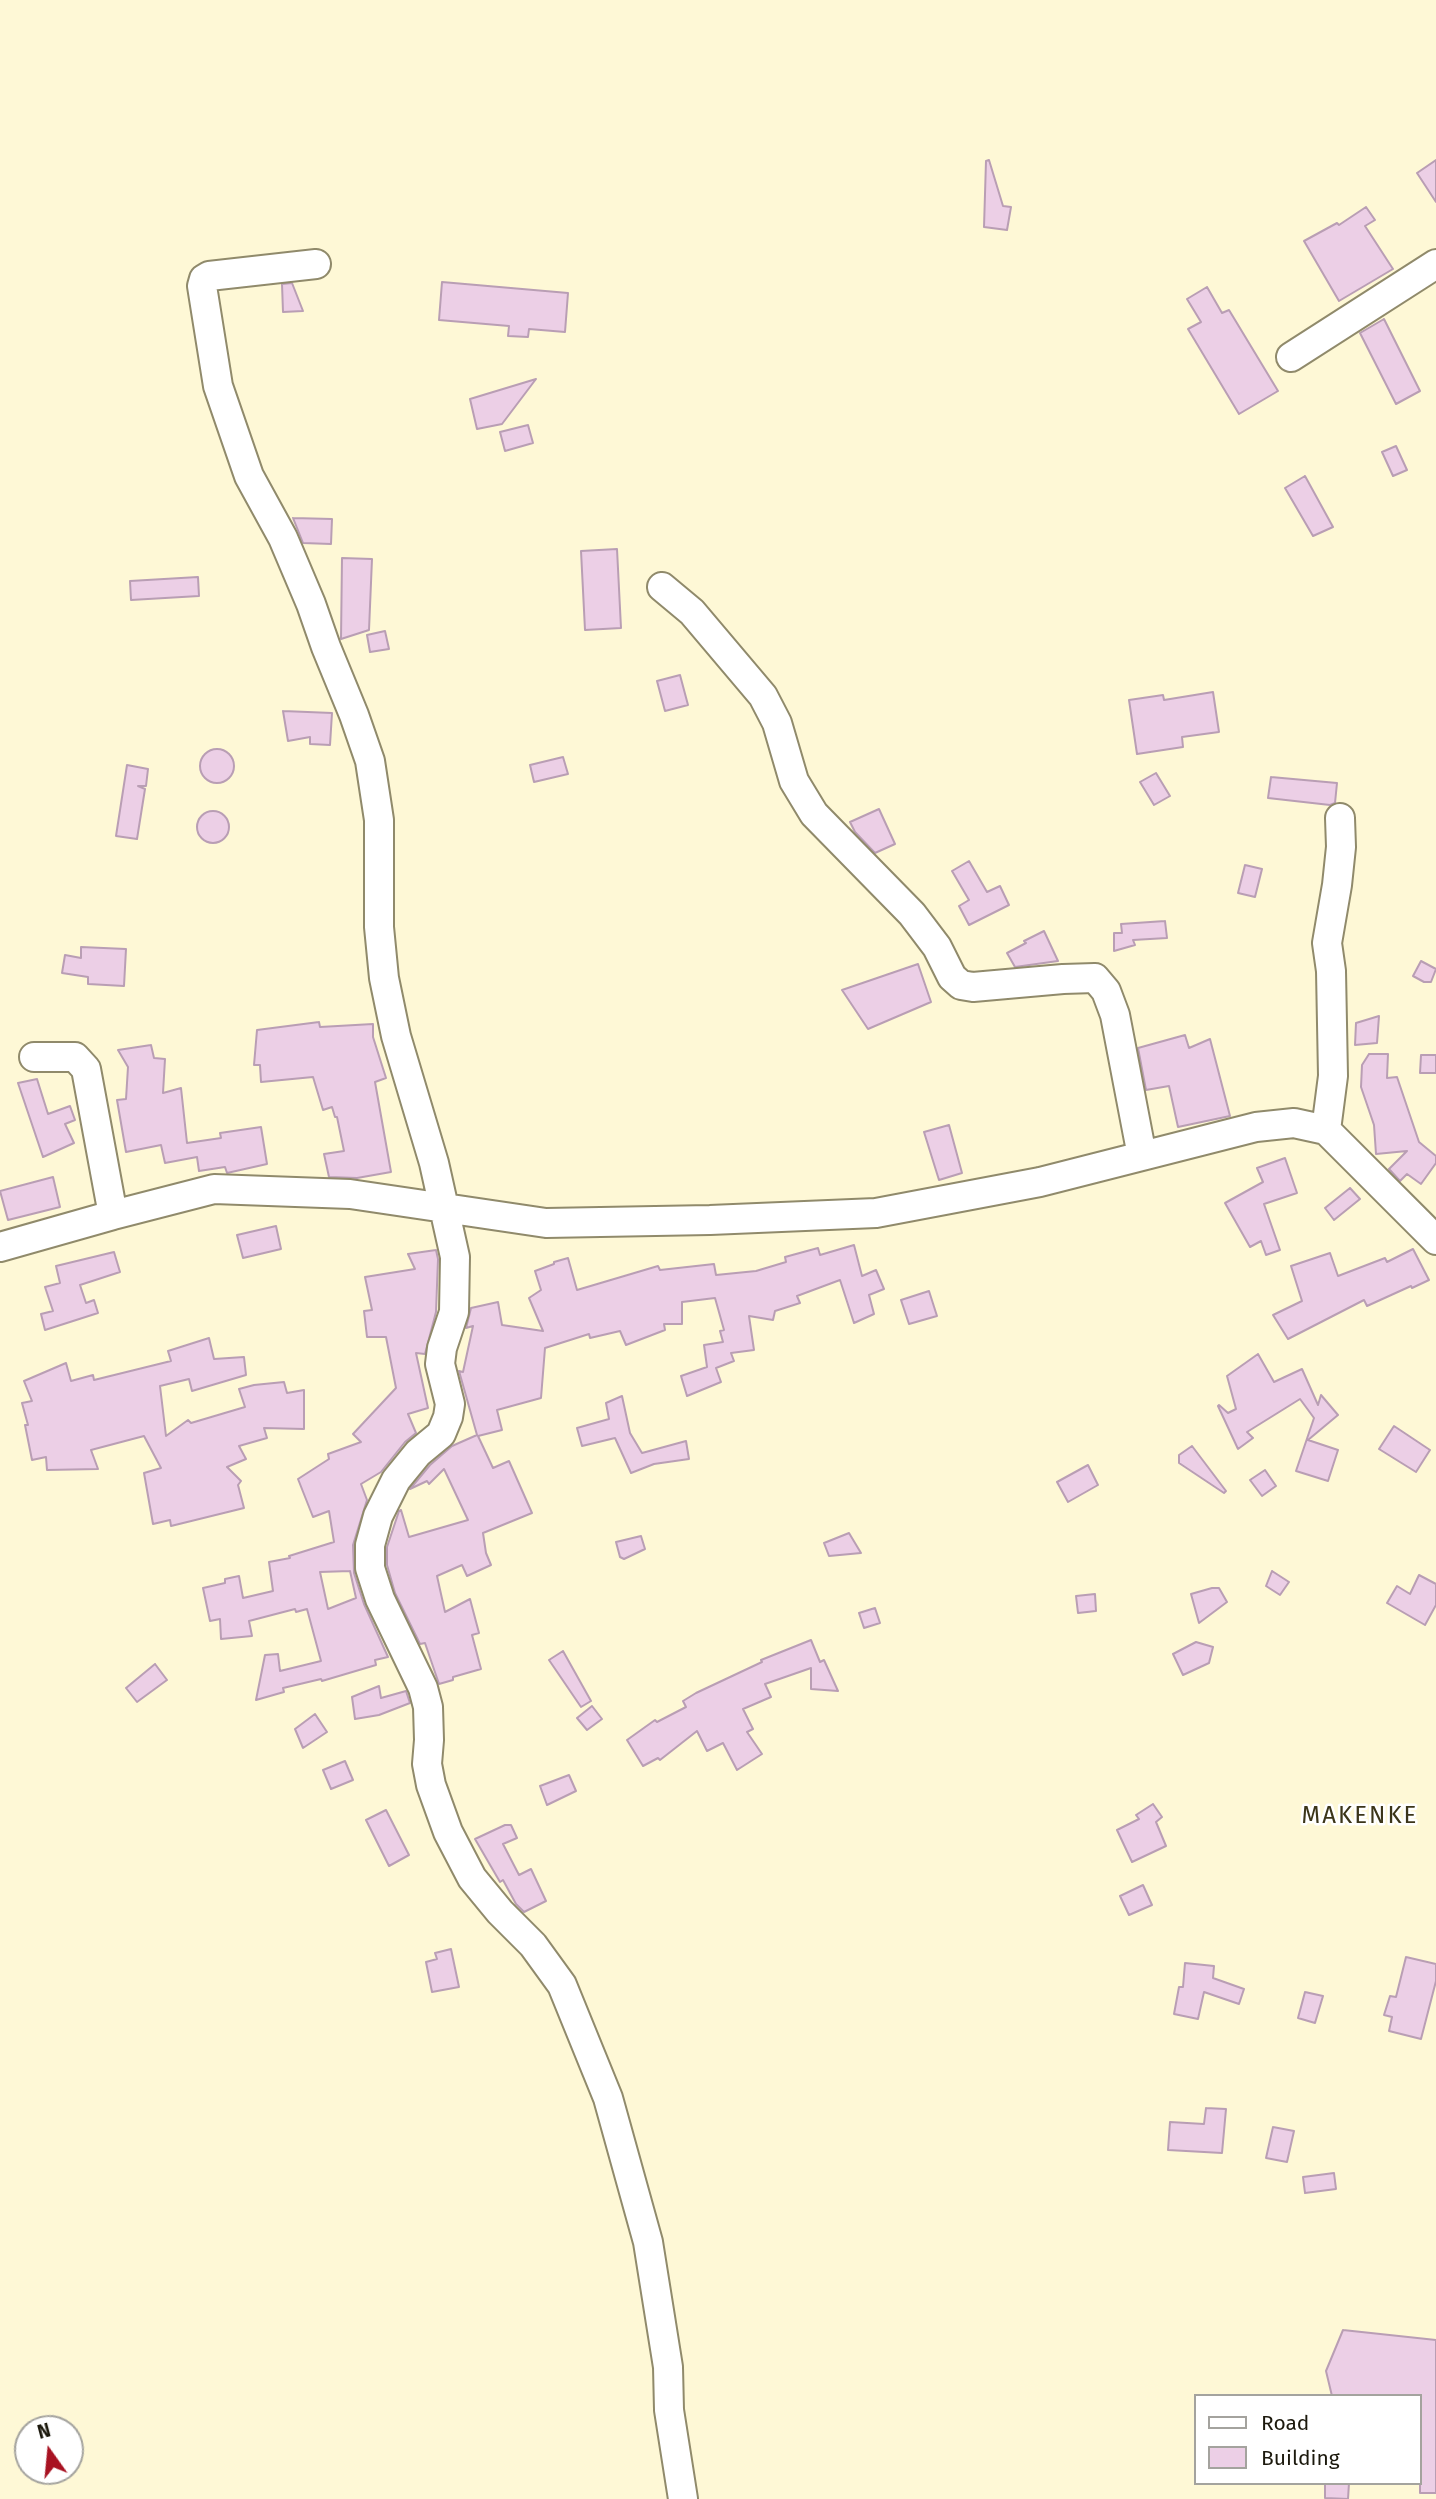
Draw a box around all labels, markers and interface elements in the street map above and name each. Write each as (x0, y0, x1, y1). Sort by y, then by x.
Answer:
district label: MAKENKE (1302, 1802, 1418, 1830)
legend (1194, 2394, 1422, 2485)
text: Road (1261, 2410, 1309, 2436)
north arrow (14, 2415, 84, 2485)
text: N (35, 2418, 53, 2444)
text: Building (1261, 2445, 1340, 2471)

